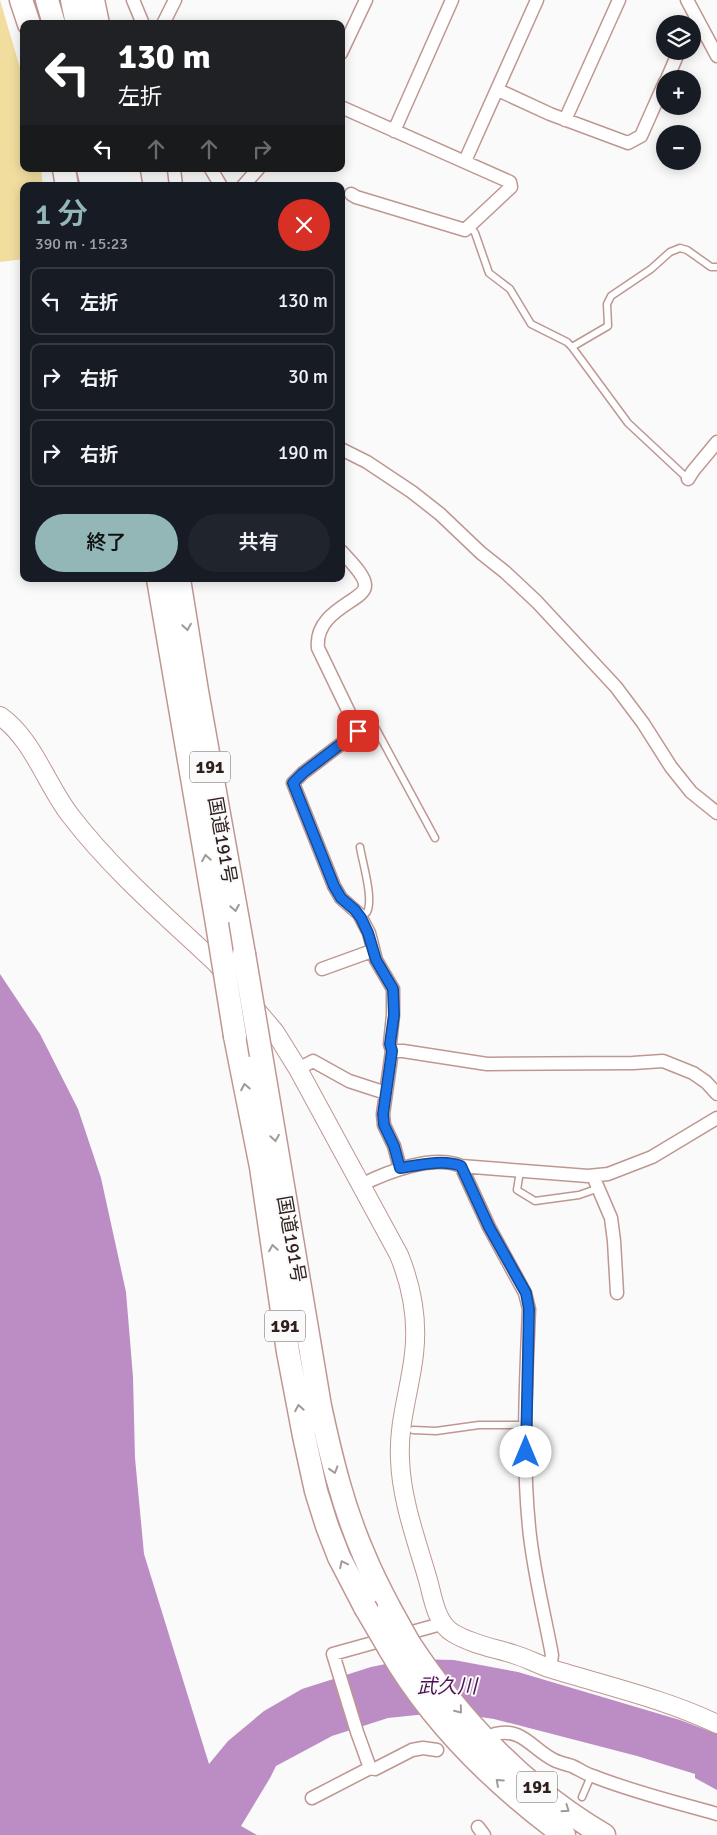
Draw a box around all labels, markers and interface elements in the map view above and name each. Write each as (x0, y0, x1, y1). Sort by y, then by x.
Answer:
map controls (656, 15, 701, 170)
button: layers (656, 15, 701, 60)
text: 130 m (118, 35, 211, 78)
icon: left (35, 40, 100, 105)
button: + (656, 70, 701, 115)
text: 左折 (118, 83, 162, 110)
button: − (656, 125, 701, 170)
icon: left (89, 135, 117, 163)
icon: ahead (142, 135, 170, 163)
icon: ahead (195, 135, 223, 163)
icon: right (248, 135, 276, 163)
text: 1 分 (35, 196, 88, 233)
button: close (278, 199, 330, 251)
text: 390 m · 15:23 (35, 234, 128, 254)
icon: left (37, 287, 65, 315)
text: 130 m (278, 289, 328, 313)
text: 左折 (80, 291, 118, 315)
icon: right (37, 363, 65, 391)
text: 30 m (288, 365, 328, 389)
text: 右折 (80, 367, 118, 391)
icon: right (37, 439, 65, 467)
text: 190 m (278, 441, 328, 465)
text: 右折 (80, 443, 118, 467)
button: 終了 (35, 514, 178, 572)
button: 共有 (188, 514, 330, 572)
one-way arrow (181, 623, 191, 631)
pin (337, 710, 379, 752)
icon: arrive (344, 717, 372, 745)
road number: 191 (190, 752, 230, 782)
street label: 国道191号 (203, 795, 241, 885)
one-way arrow (202, 854, 212, 863)
one-way arrow (230, 903, 240, 912)
one-way arrow (241, 1083, 251, 1092)
one-way arrow (269, 1133, 279, 1142)
street label: 国道191号 (272, 1194, 310, 1284)
one-way arrow (268, 1243, 278, 1252)
road number: 191 (265, 1310, 305, 1342)
one-way arrow (294, 1404, 304, 1412)
position arrow (499, 1425, 551, 1477)
one-way arrow (329, 1465, 339, 1473)
one-way arrow (339, 1560, 349, 1569)
water label: 武久川 (417, 1674, 479, 1699)
one-way arrow (454, 1704, 462, 1713)
road number: 191 (517, 1771, 557, 1802)
one-way arrow (495, 1779, 504, 1788)
one-way arrow (560, 1803, 569, 1812)

